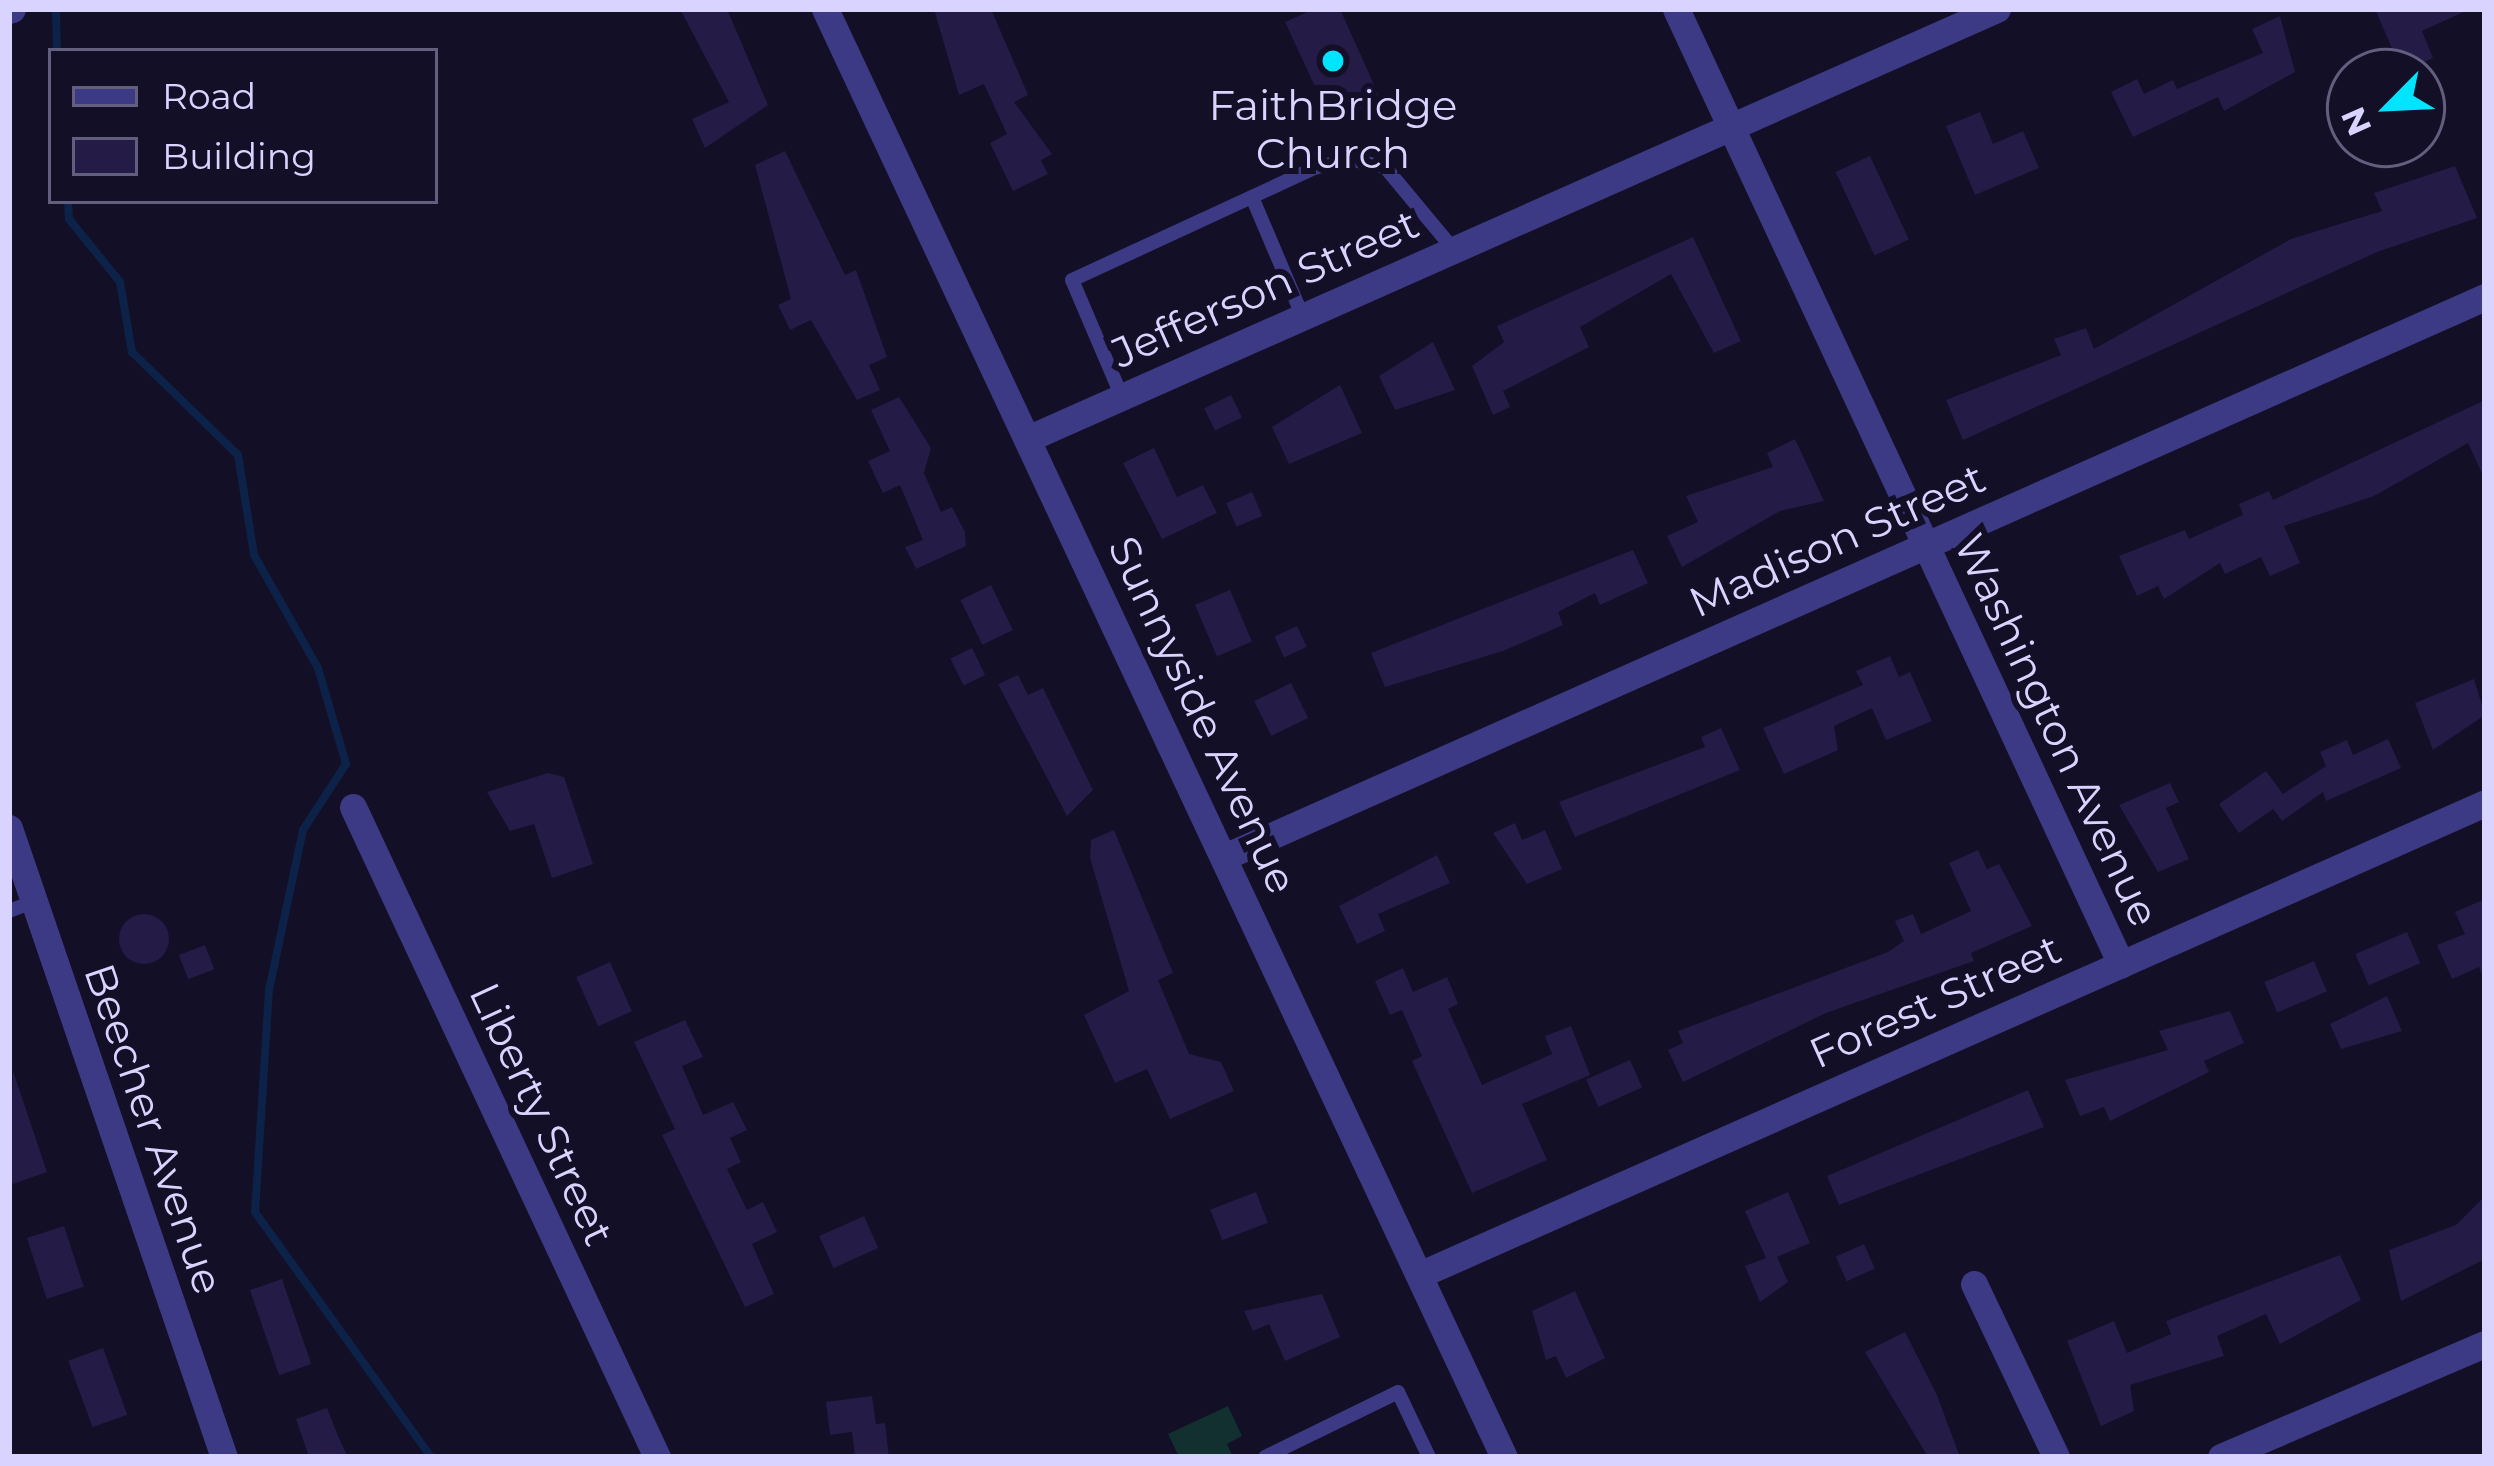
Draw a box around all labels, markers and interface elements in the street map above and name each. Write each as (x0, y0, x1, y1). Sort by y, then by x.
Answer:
legend (48, 48, 438, 204)
marker: FaithBridge Church (1320, 48, 1346, 74)
north arrow (2326, 48, 2446, 168)
text: Road (162, 74, 256, 118)
place label: FaithBridge Church (1209, 80, 1457, 178)
text: N (2332, 101, 2380, 142)
text: Building (162, 134, 316, 178)
street label: Jefferson Street (1104, 198, 1426, 378)
street label: Madison Street (1682, 452, 1992, 628)
street label: Washington Avenue (1944, 526, 2170, 934)
street label: Sunnyside Avenue (1098, 529, 1308, 901)
street label: Forest Street (1802, 923, 2068, 1079)
street label: Beecher Avenue (74, 957, 234, 1301)
street label: Liberty Street (459, 975, 625, 1253)

